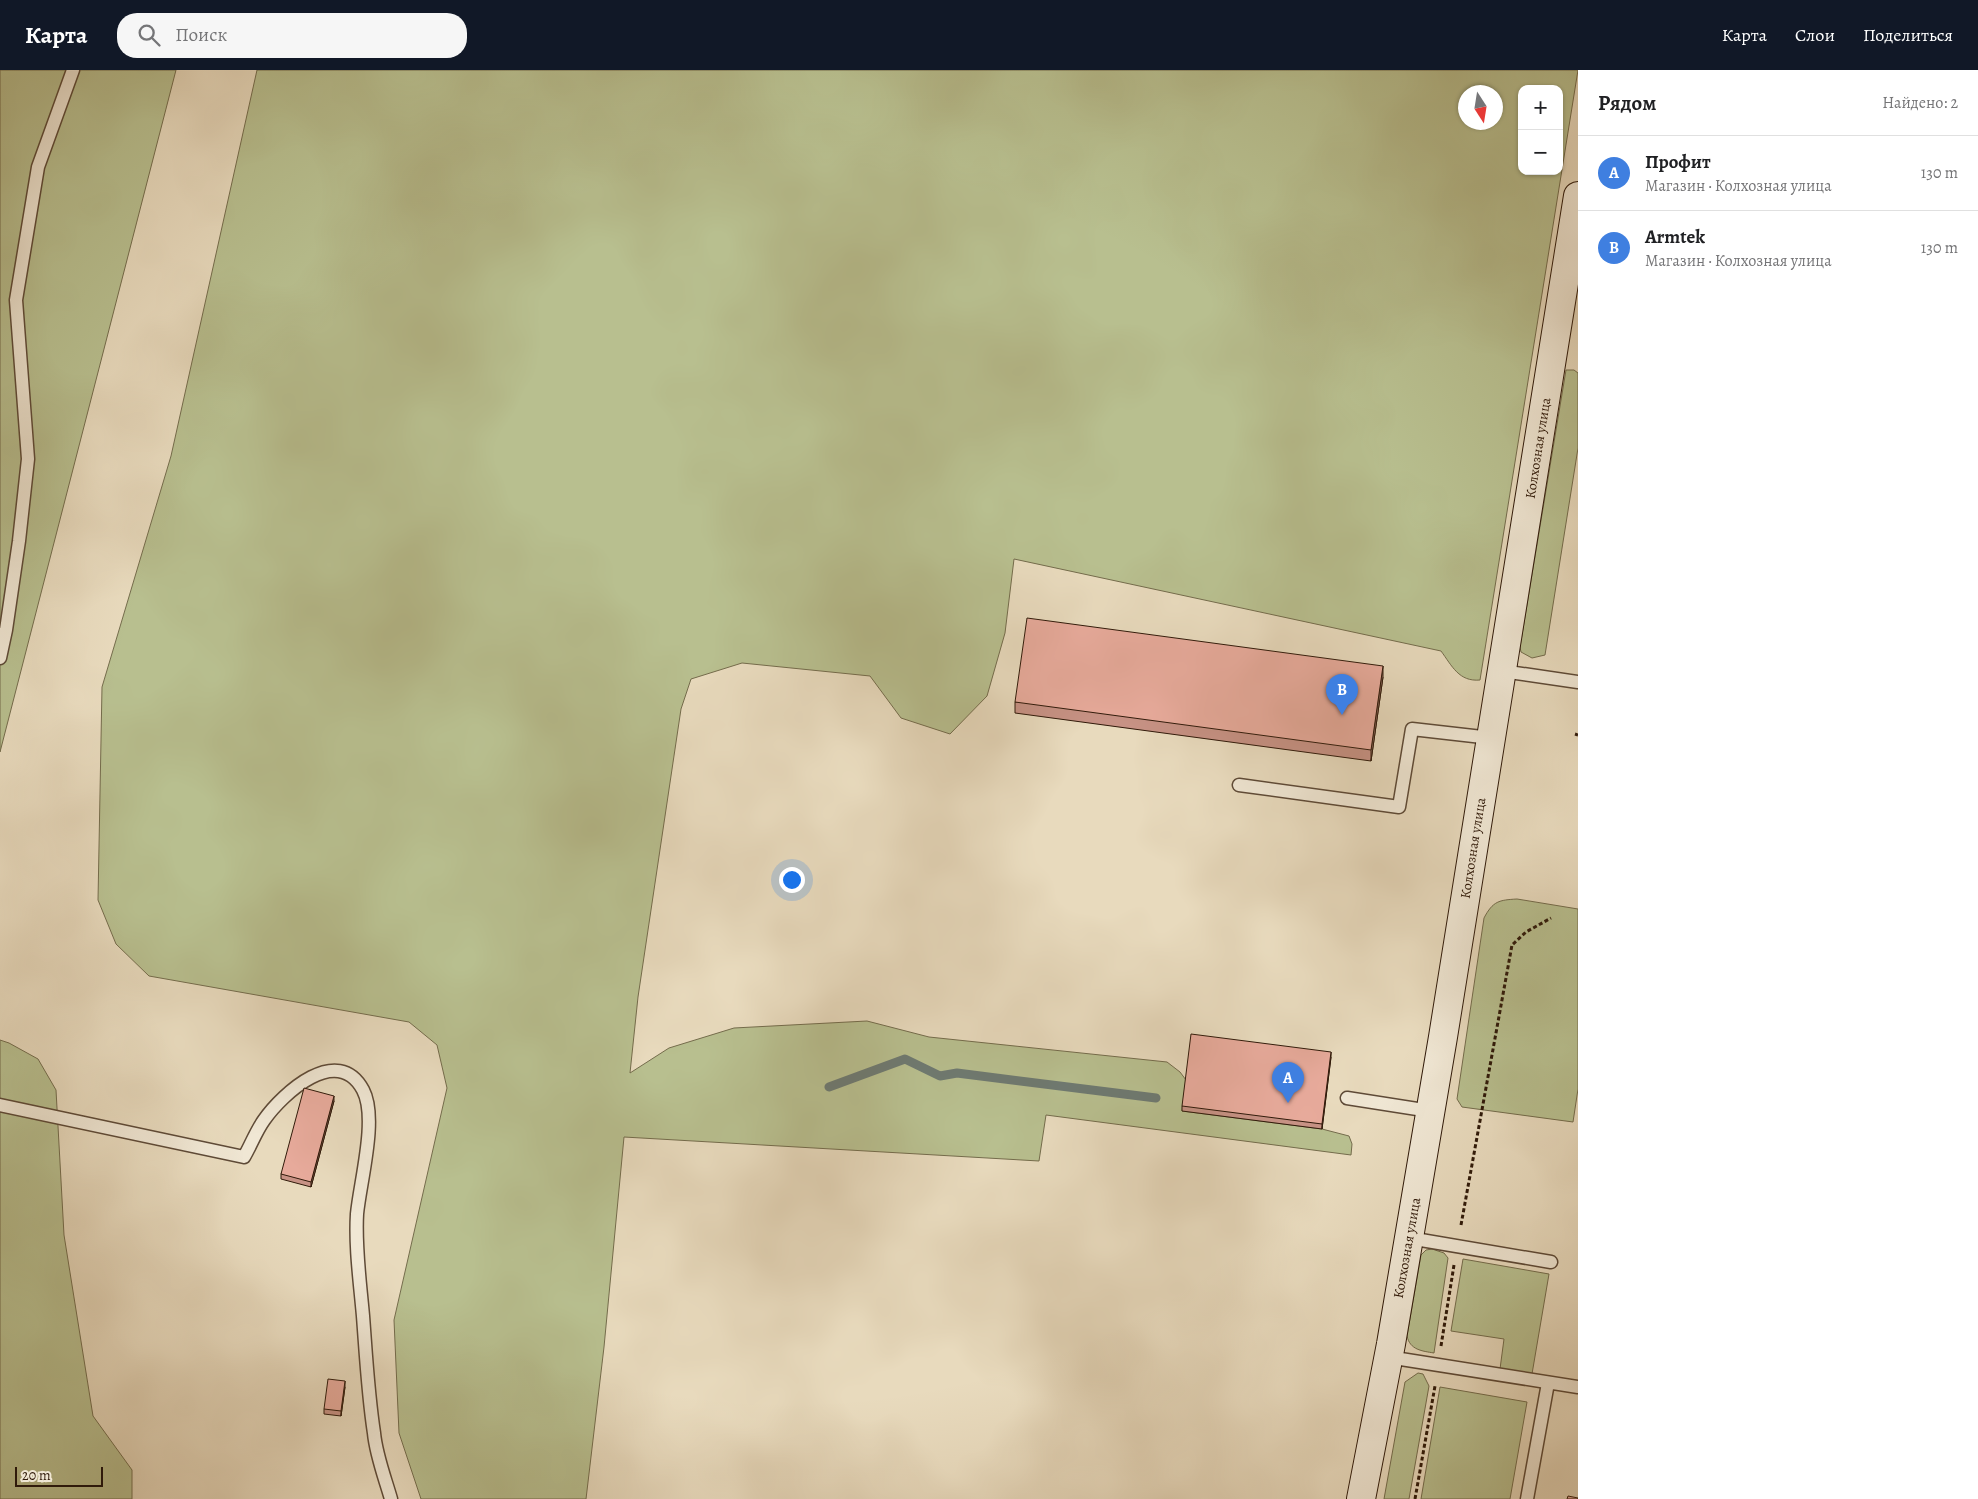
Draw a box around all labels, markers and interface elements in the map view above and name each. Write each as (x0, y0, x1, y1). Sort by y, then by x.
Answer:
search box (117, 13, 467, 58)
text: Карта (25, 19, 87, 51)
icon: search (135, 21, 163, 49)
text: Поиск (175, 22, 227, 48)
text: Карта (1722, 23, 1767, 47)
text: Слои (1795, 23, 1835, 47)
text: Поделиться (1863, 23, 1953, 47)
north arrow (1458, 85, 1503, 130)
map controls (1518, 85, 1563, 175)
button: + (1518, 85, 1563, 130)
text: Рядом (1598, 89, 1656, 117)
text: Найдено: 2 (1882, 92, 1958, 114)
button: − (1518, 130, 1563, 175)
text: Профит (1645, 149, 1711, 175)
text: A (1609, 162, 1619, 184)
text: 130 m (1921, 162, 1958, 184)
text: Магазин · Колхозная улица (1645, 175, 1832, 197)
text: Armtek (1645, 224, 1705, 250)
text: B (1609, 237, 1619, 259)
text: 130 m (1921, 237, 1958, 259)
text: Магазин · Колхозная улица (1645, 250, 1832, 272)
street label: Колхозная улица (1521, 396, 1555, 500)
pin: B (1326, 674, 1358, 715)
street label: Колхозная улица (1456, 796, 1490, 900)
your location (779, 867, 805, 893)
pin: A (1272, 1062, 1304, 1103)
street label: Колхозная улица (1389, 1196, 1425, 1300)
scale bar (15, 1464, 102, 1487)
text: 20 m (22, 1466, 51, 1485)

